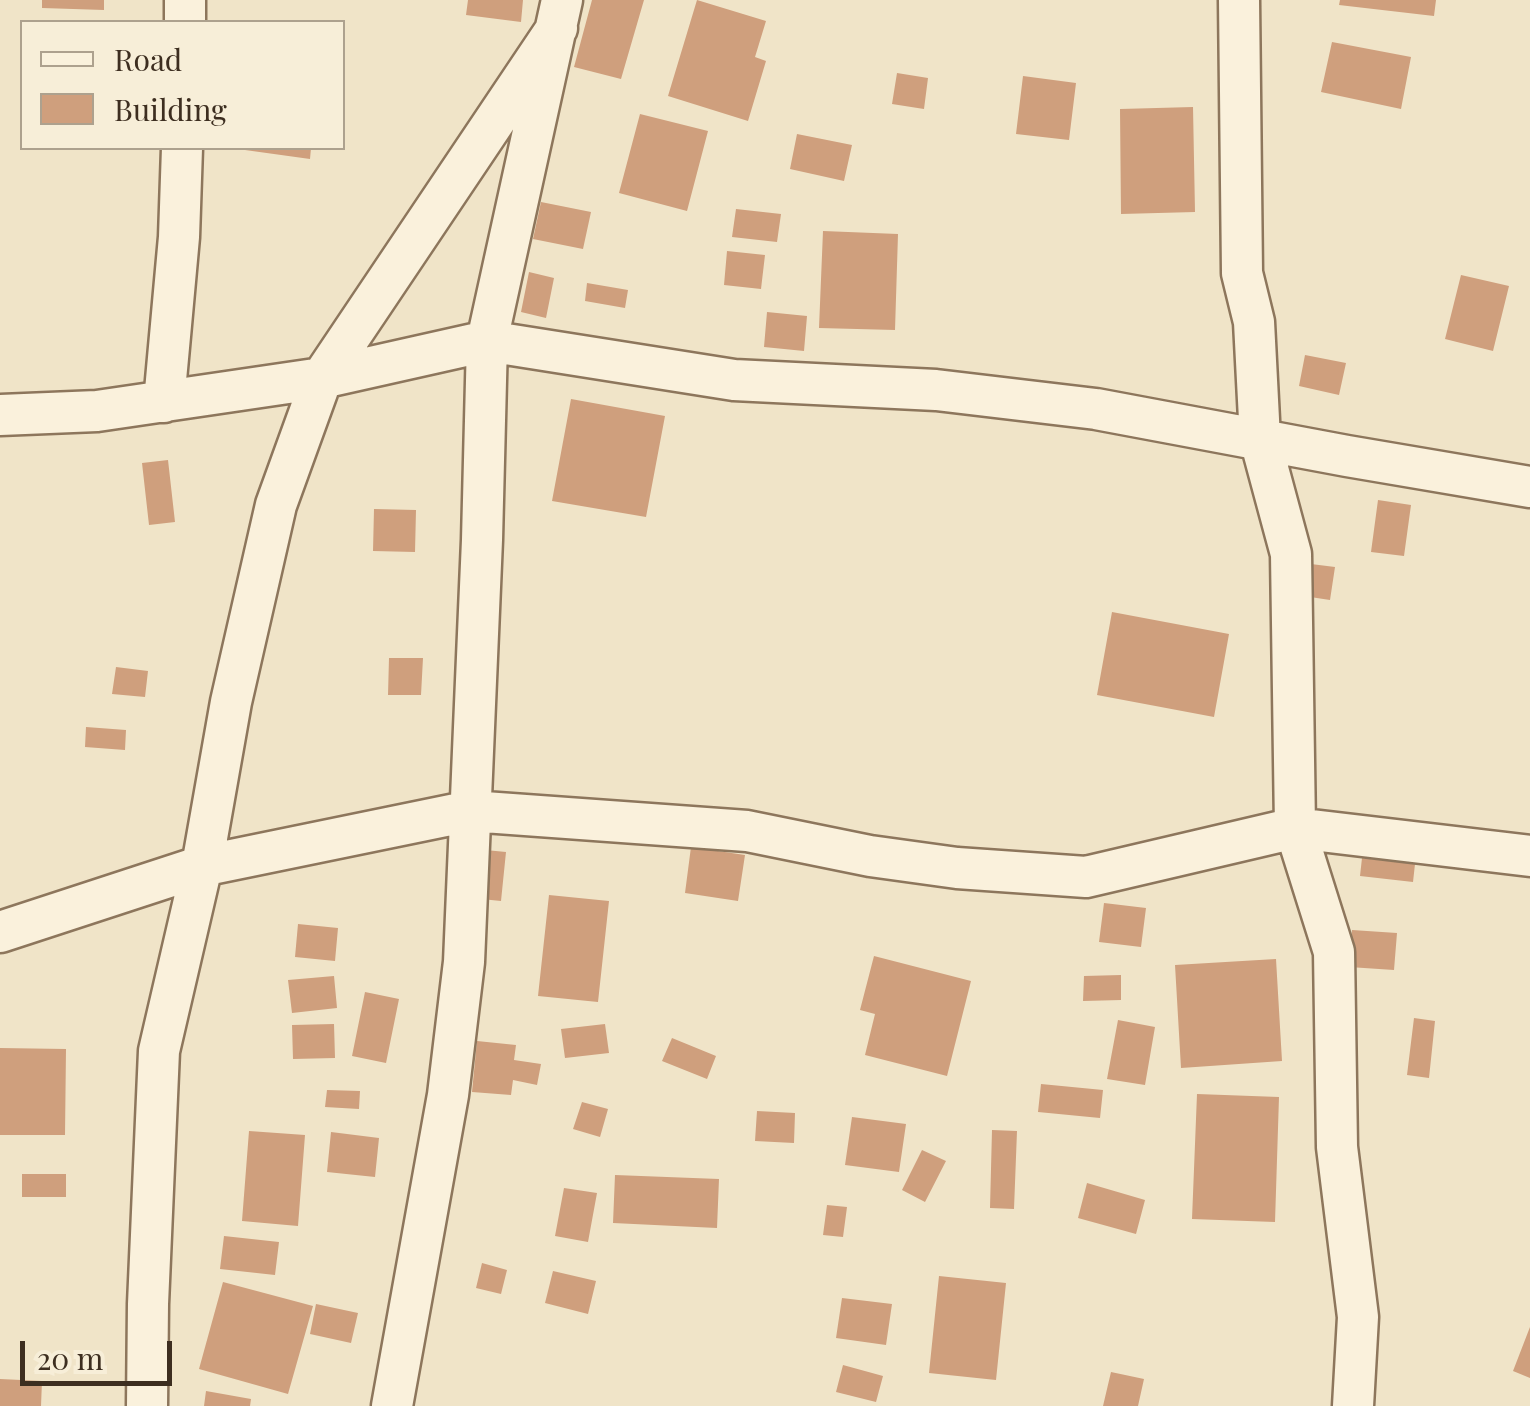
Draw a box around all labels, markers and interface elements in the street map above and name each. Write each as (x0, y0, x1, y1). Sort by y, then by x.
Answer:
legend (20, 20, 345, 150)
text: Road (114, 39, 182, 79)
text: Building (114, 89, 227, 129)
scale bar (25, 1321, 178, 1383)
text: 20 m (37, 1338, 103, 1378)

